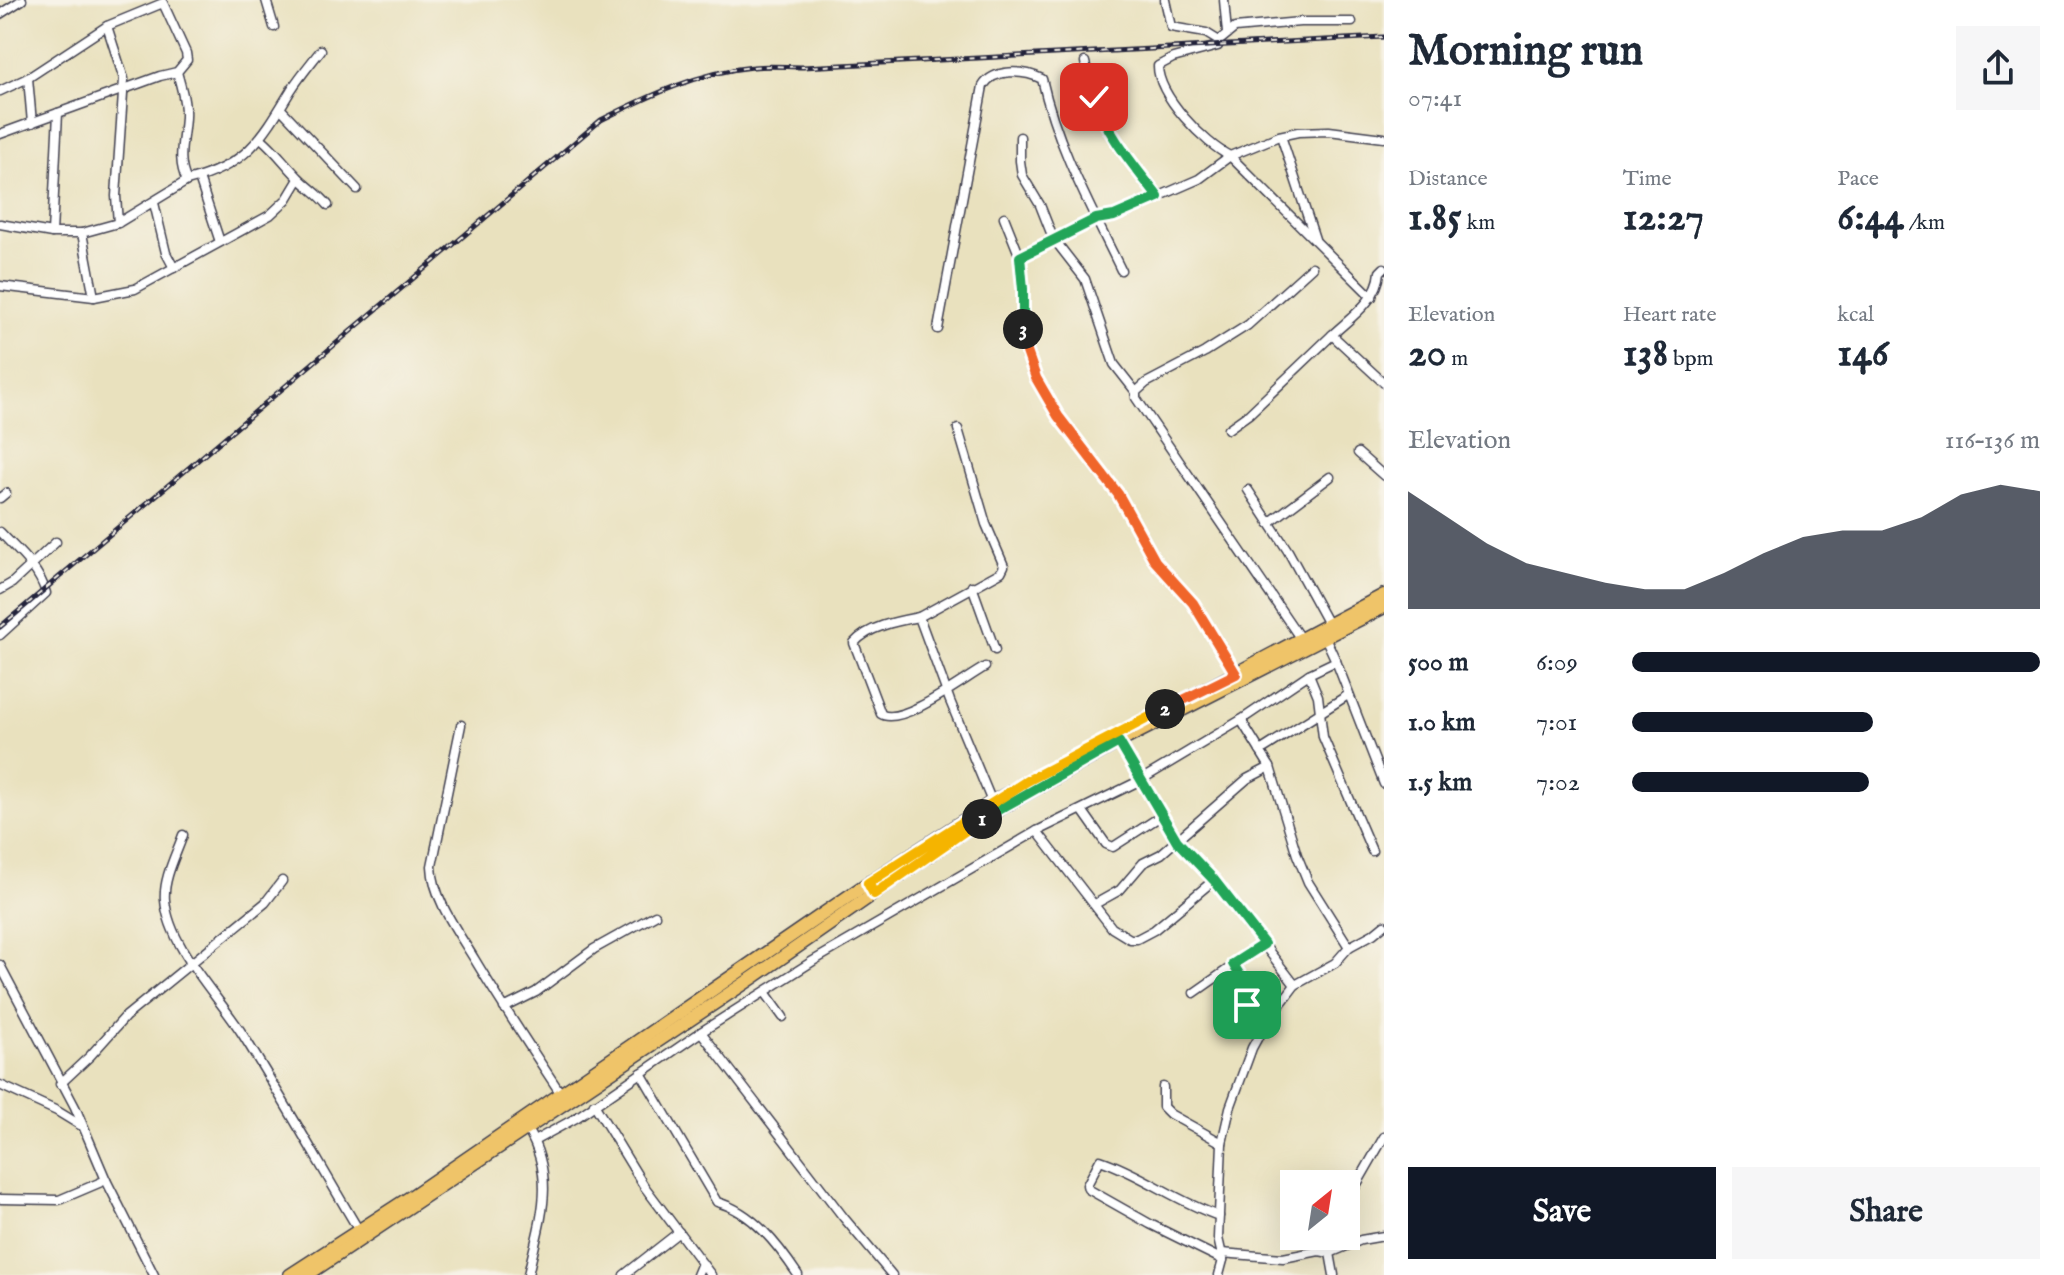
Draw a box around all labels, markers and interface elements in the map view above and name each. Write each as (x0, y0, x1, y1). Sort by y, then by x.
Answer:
text: Morning run (1408, 24, 1643, 80)
button: share (1956, 26, 2040, 110)
pin (1060, 63, 1128, 131)
icon: check (1072, 75, 1116, 119)
text: 07:41 (1408, 82, 1462, 115)
text: Distance (1408, 165, 1488, 193)
text: Time (1623, 165, 1672, 193)
text: Pace (1837, 165, 1879, 193)
text: 1.85 (1408, 193, 1462, 244)
text: 12:27 (1623, 193, 1704, 244)
text: 6:44 (1837, 193, 1904, 244)
text: km (1462, 209, 1495, 237)
text: /km (1904, 209, 1945, 237)
text: Elevation (1408, 301, 1495, 329)
text: Heart rate (1623, 301, 1717, 329)
text: kcal (1837, 301, 1874, 329)
pin: 3 (1003, 309, 1043, 349)
text: 3 (1019, 315, 1027, 343)
text: 20 (1408, 329, 1446, 380)
text: 138 (1623, 329, 1668, 380)
text: 146 (1837, 329, 1889, 380)
text: m (1446, 345, 1468, 373)
text: bpm (1668, 345, 1714, 373)
text: Elevation (1408, 424, 1511, 457)
text: 116–136 m (1945, 424, 2040, 457)
text: 500 m (1408, 646, 1469, 679)
text: 6:09 (1536, 646, 1578, 679)
pin: 2 (1145, 689, 1185, 729)
text: 2 (1160, 695, 1170, 723)
text: 1.0 km (1408, 706, 1476, 739)
text: 7:01 (1536, 706, 1577, 739)
text: 1.5 km (1408, 766, 1472, 799)
text: 7:02 (1536, 766, 1580, 799)
pin: 1 (962, 799, 1002, 839)
text: 1 (978, 805, 986, 833)
pin (1213, 971, 1281, 1039)
icon: arrive (1225, 983, 1269, 1027)
button: Save (1408, 1167, 1716, 1259)
button: Share (1732, 1167, 2040, 1259)
north arrow (1280, 1170, 1360, 1250)
map controls (1280, 1170, 1360, 1250)

